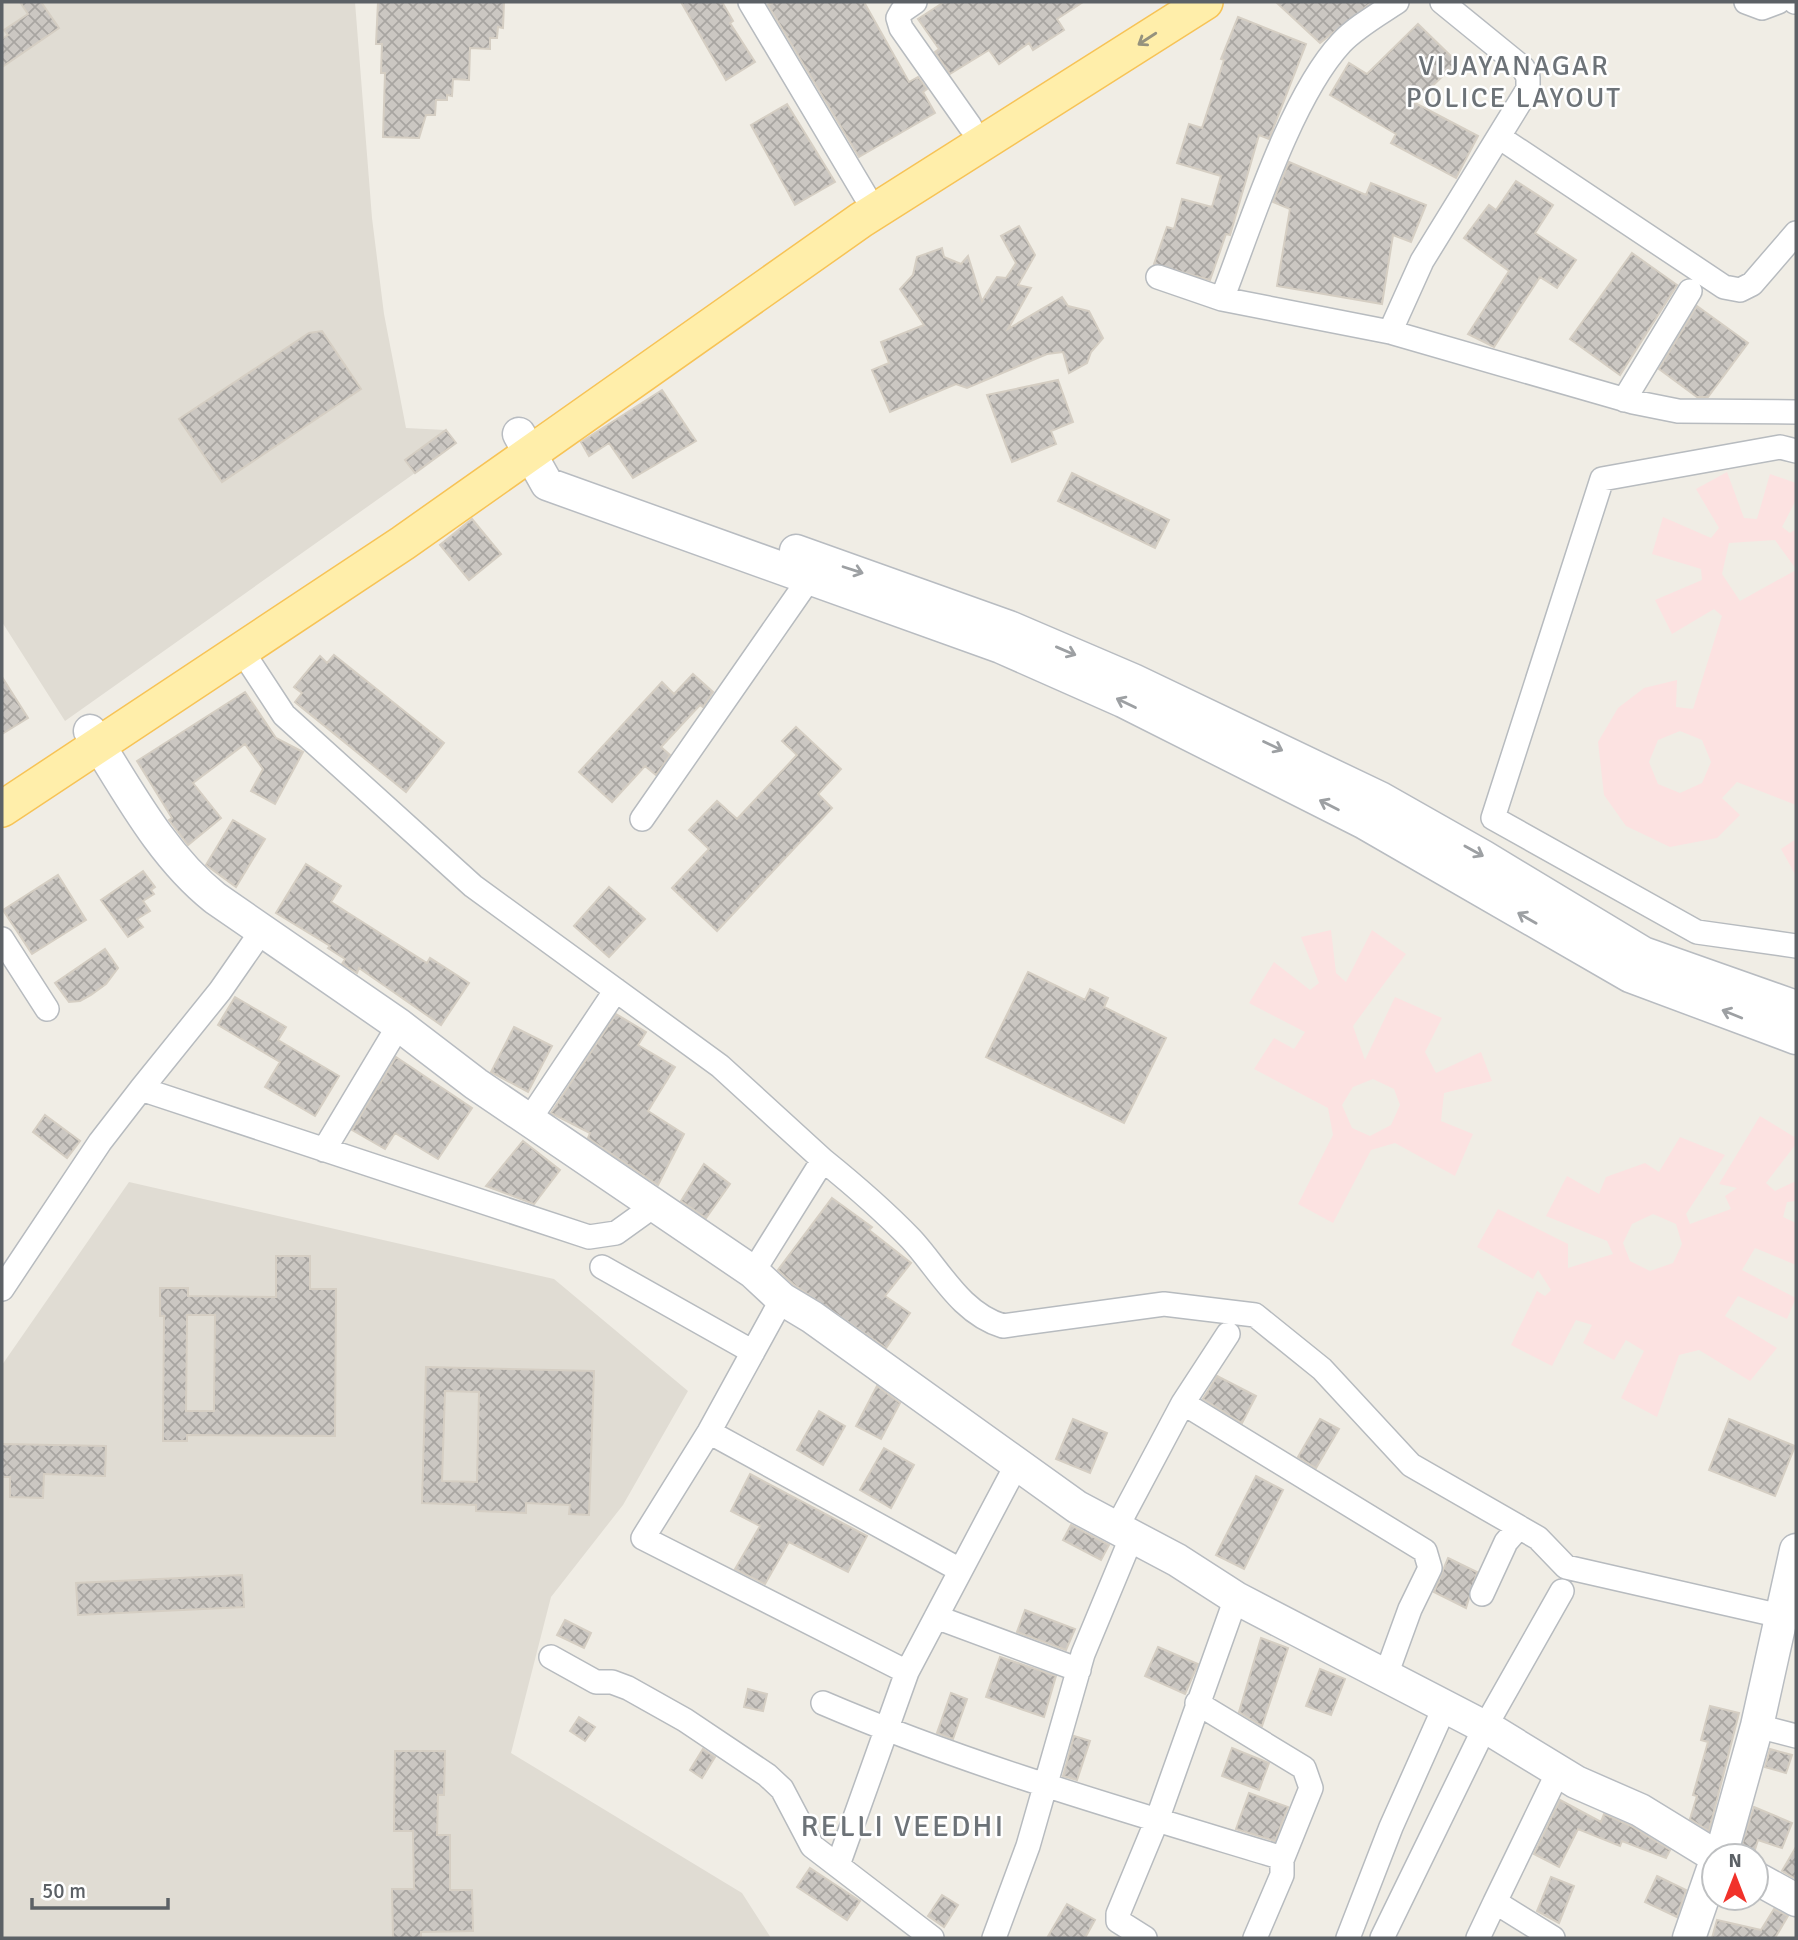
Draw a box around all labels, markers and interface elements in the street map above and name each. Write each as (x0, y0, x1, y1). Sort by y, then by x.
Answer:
one-way arrow (1138, 31, 1157, 46)
district label: VIJAYANAGAR POLICE LAYOUT (1406, 49, 1622, 115)
one-way arrow (842, 565, 864, 577)
one-way arrow (1054, 645, 1076, 658)
one-way arrow (1116, 695, 1137, 709)
one-way arrow (1262, 739, 1283, 753)
one-way arrow (1319, 798, 1340, 812)
one-way arrow (1463, 845, 1484, 858)
one-way arrow (1517, 910, 1537, 924)
one-way arrow (1722, 1007, 1743, 1020)
district label: RELLI VEEDHI (801, 1808, 1005, 1845)
north arrow (1700, 1842, 1770, 1912)
text: N (1728, 1849, 1742, 1873)
scale bar (32, 1867, 168, 1911)
text: 50 m (42, 1878, 86, 1904)

